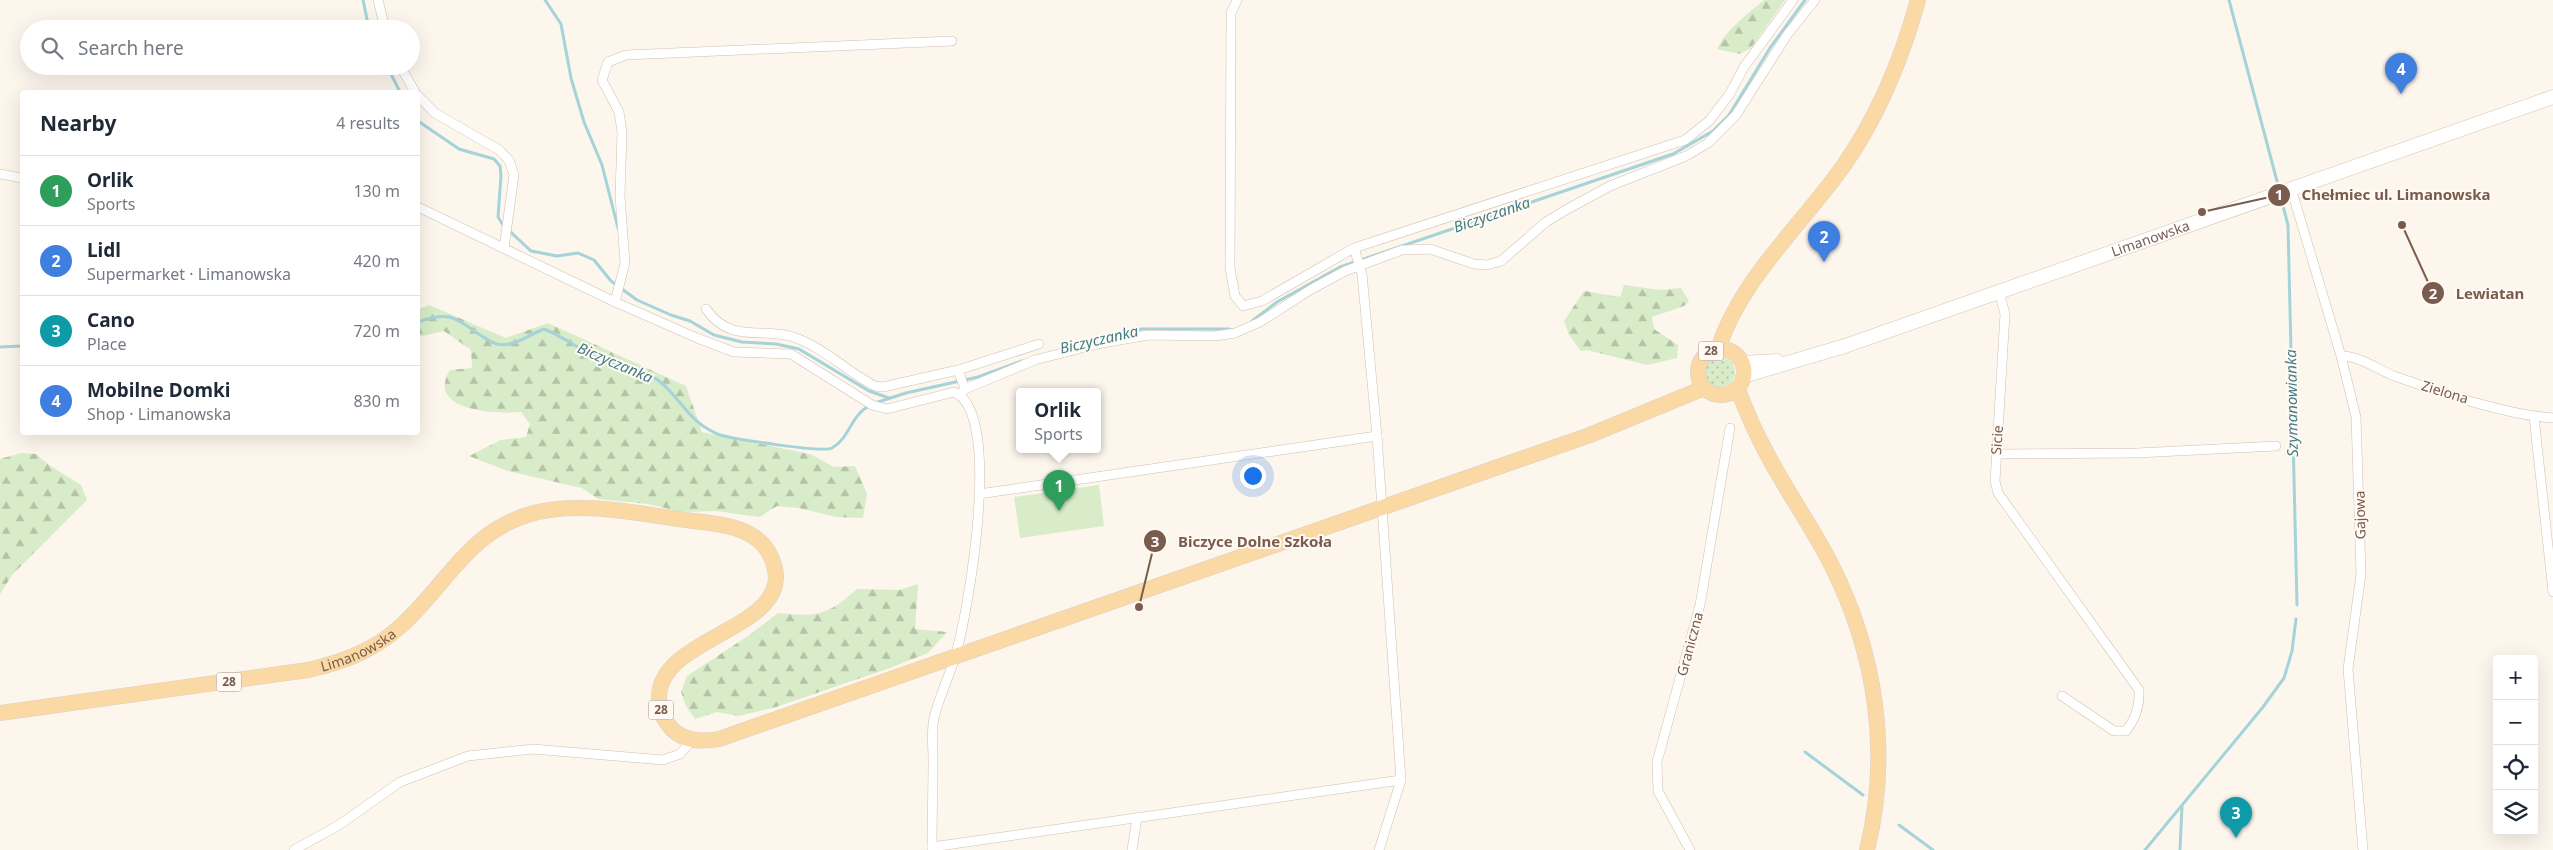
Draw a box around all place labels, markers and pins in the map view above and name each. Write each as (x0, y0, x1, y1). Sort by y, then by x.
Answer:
pin: 4 (2385, 53, 2417, 94)
callout: Chełmiec ul. Limanowska (2267, 180, 2501, 210)
pin: 2 (1808, 221, 1840, 262)
callout: Lewiatan (2421, 278, 2535, 308)
pin: 1 (1043, 470, 1075, 511)
callout: Biczyce Dolne Szkoła (1143, 526, 1342, 556)
pin: 3 (2220, 797, 2252, 838)

